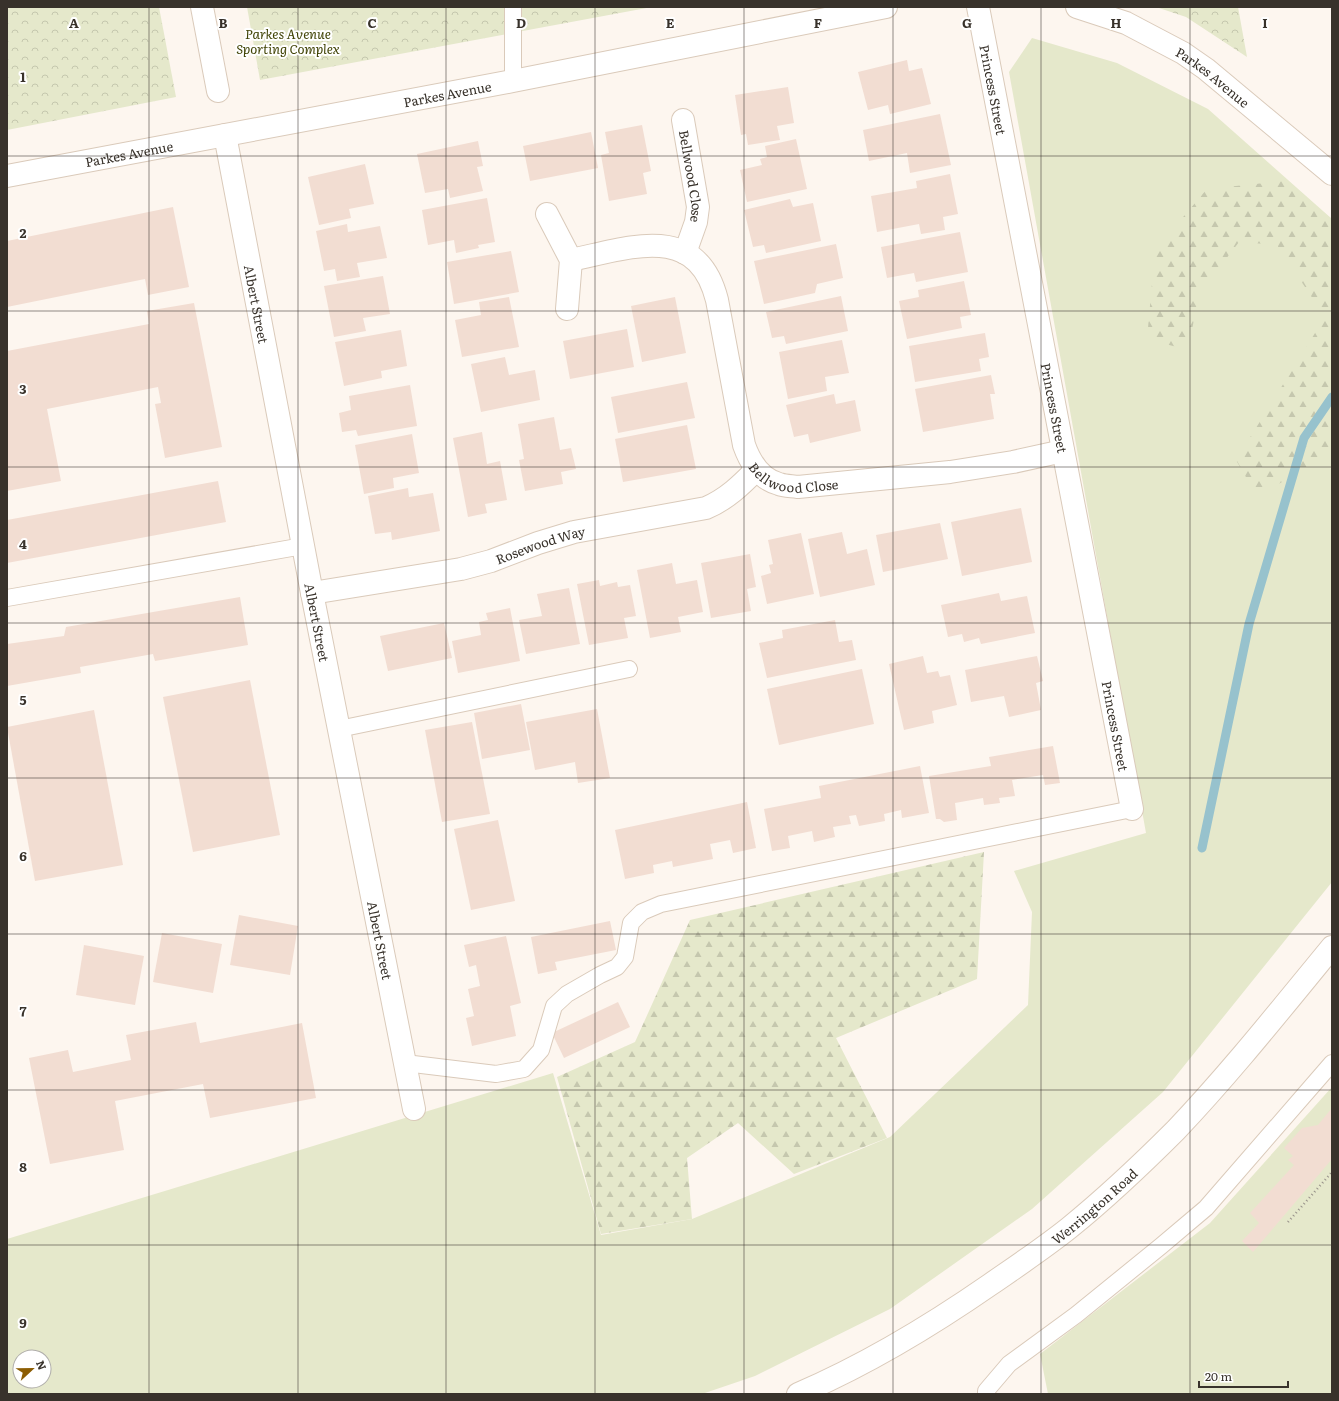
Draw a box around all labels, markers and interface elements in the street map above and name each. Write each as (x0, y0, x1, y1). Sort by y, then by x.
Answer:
text: A (69, 13, 79, 32)
text: B (219, 13, 228, 32)
text: C (367, 13, 377, 32)
text: D (516, 13, 526, 32)
text: E (666, 13, 675, 32)
text: F (814, 13, 822, 32)
text: G (962, 13, 972, 32)
text: H (1111, 13, 1122, 32)
text: I (1262, 13, 1268, 32)
park label: Parkes Avenue Sporting Complex (236, 24, 340, 58)
street label: Parkes Avenue (1173, 42, 1254, 111)
street label: Princess Street (976, 43, 1012, 137)
text: 1 (20, 67, 26, 86)
street label: Parkes Avenue (402, 76, 493, 111)
street label: Bellwood Close (675, 128, 708, 224)
street label: Parkes Avenue (83, 136, 175, 171)
text: 2 (20, 223, 27, 242)
street label: Albert Street (240, 263, 274, 346)
street label: Princess Street (1037, 361, 1073, 455)
text: 3 (19, 379, 27, 398)
street label: Bellwood Close (745, 458, 839, 497)
street label: Rosewood Way (492, 521, 587, 568)
text: 4 (19, 534, 27, 553)
street label: Albert Street (301, 581, 335, 664)
street label: Princess Street (1098, 679, 1134, 773)
text: 5 (19, 690, 27, 709)
text: 6 (19, 846, 27, 865)
street label: Albert Street (364, 899, 398, 982)
text: 7 (19, 1001, 27, 1020)
text: 8 (19, 1157, 27, 1176)
street label: Werrington Road (1047, 1163, 1141, 1248)
text: 9 (19, 1313, 27, 1332)
north arrow (12, 1349, 52, 1389)
text: N (33, 1358, 51, 1372)
scale bar (1199, 1363, 1288, 1389)
text: 20 m (1205, 1367, 1232, 1385)

